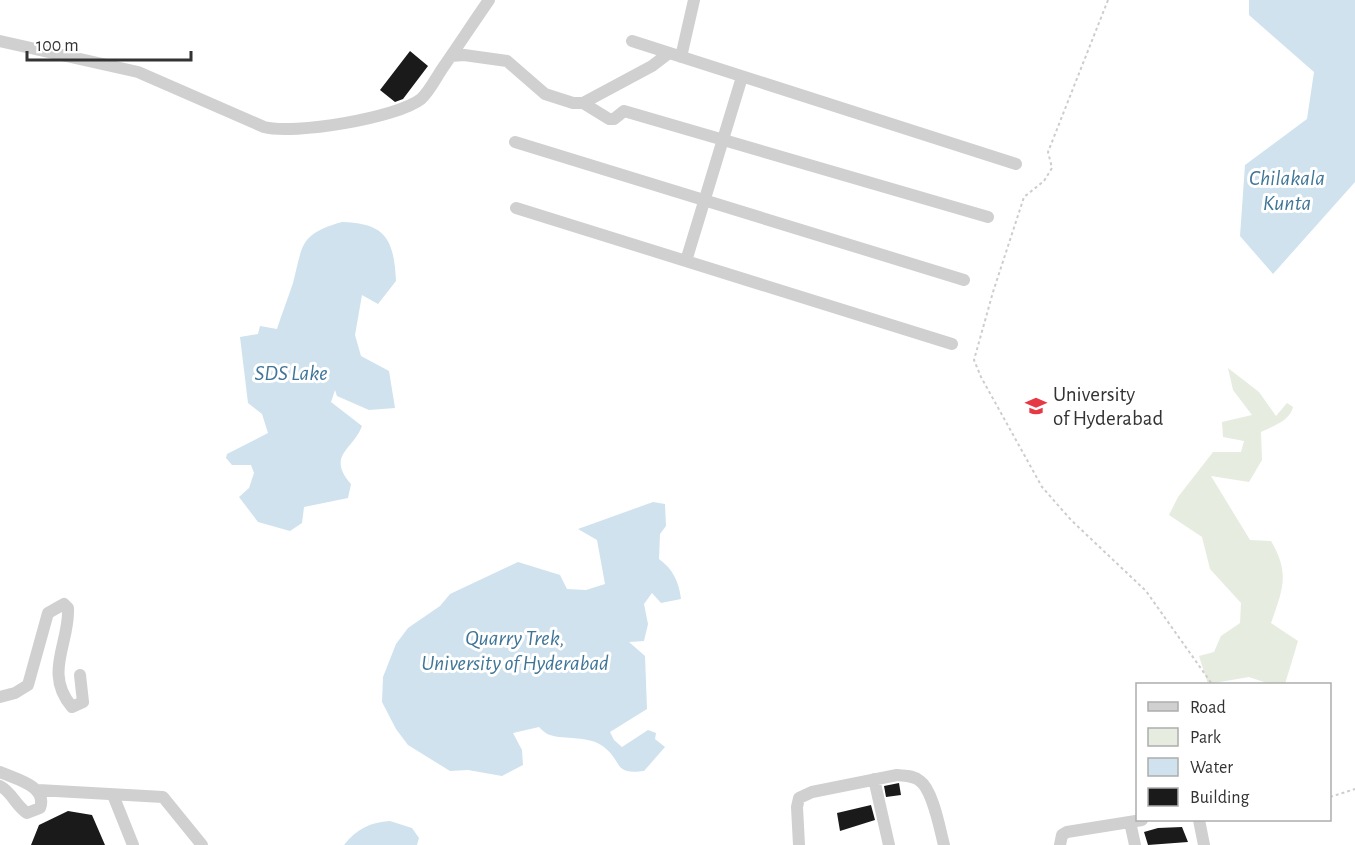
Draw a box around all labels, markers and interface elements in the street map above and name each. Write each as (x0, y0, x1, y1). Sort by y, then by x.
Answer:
scale bar (27, 24, 190, 62)
text: 100 m (36, 37, 79, 55)
water label: Chilakala Kunta (1249, 167, 1325, 214)
water label: SDS Lake (254, 362, 328, 384)
place label: University of Hyderabad (1053, 384, 1163, 429)
school or university icon: University of Hyderabad (1024, 394, 1048, 418)
water label: Quarry Trek, University of Hyderabad (421, 627, 609, 674)
legend (1136, 683, 1331, 821)
text: Road (1190, 699, 1226, 717)
text: Park (1190, 729, 1222, 747)
text: Water (1190, 759, 1233, 777)
text: Building (1190, 789, 1250, 807)

